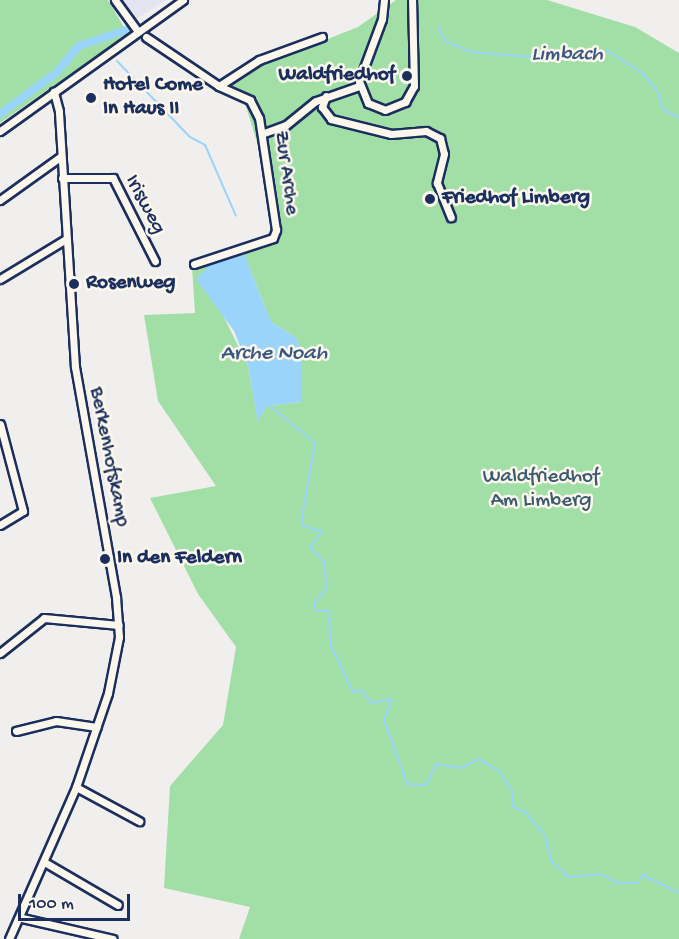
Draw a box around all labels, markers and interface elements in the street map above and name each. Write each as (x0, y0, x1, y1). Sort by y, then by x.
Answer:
water label: Limbach (531, 43, 603, 69)
place label: Waldfriedhof (278, 63, 395, 89)
marker: Waldfriedhof (400, 69, 414, 83)
place label: Hotel Come In Haus II (103, 73, 203, 123)
marker: Hotel Come In Haus II (84, 91, 98, 105)
street label: Zur Arche (267, 129, 303, 217)
street label: Irisweg (118, 171, 170, 239)
place label: Friedhof Limberg (442, 186, 590, 212)
marker: Friedhof Limberg (423, 192, 437, 206)
place label: Rosenweg (86, 271, 176, 297)
marker: Rosenweg (67, 277, 81, 291)
water label: Arche Noah (221, 342, 327, 368)
street label: Berkenhofskamp (82, 385, 134, 529)
park label: Waldfriedhof Am Limberg (483, 465, 599, 515)
place label: In den Feldern (117, 546, 242, 572)
marker: In den Feldern (98, 552, 112, 566)
scale bar (21, 882, 134, 920)
text: 100 m (29, 894, 74, 915)

